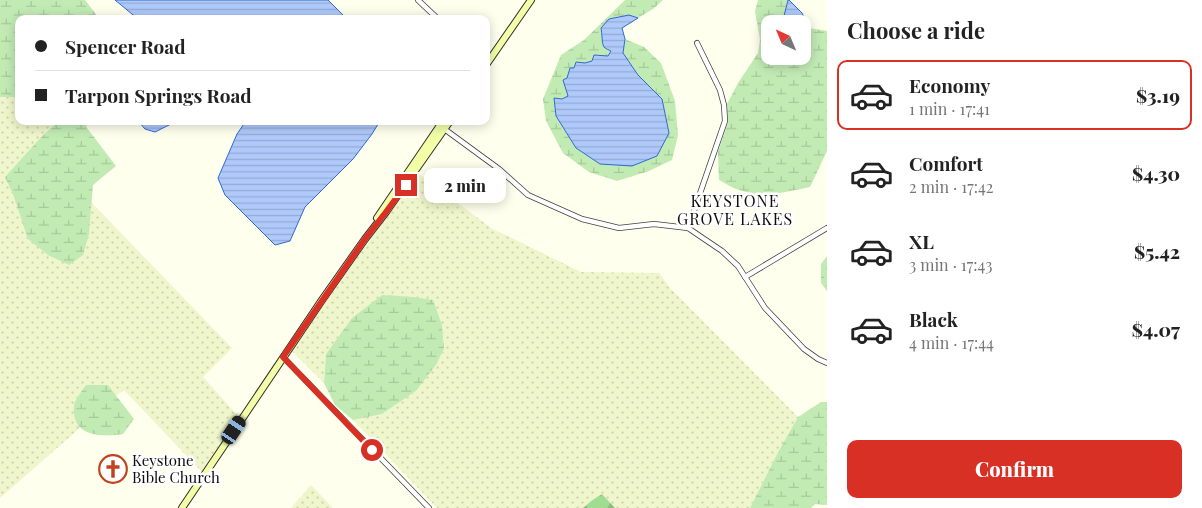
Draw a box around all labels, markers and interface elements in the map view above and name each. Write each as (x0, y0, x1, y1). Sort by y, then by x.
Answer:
north arrow (761, 15, 811, 65)
map controls (761, 15, 811, 65)
text: Choose a ride (847, 15, 985, 45)
text: Spencer Road (65, 33, 186, 59)
text: Economy (909, 72, 990, 98)
icon: car (849, 73, 894, 118)
text: Tarpon Springs Road (65, 82, 252, 108)
text: $3.19 (1136, 82, 1180, 108)
text: 1 min · 17:41 (909, 98, 990, 119)
text: Comfort (909, 150, 983, 176)
icon: car (849, 151, 894, 196)
text: $4.30 (1132, 160, 1180, 186)
callout: 2 min (424, 168, 506, 202)
route end (395, 174, 417, 196)
text: 2 min (444, 175, 486, 196)
text: 2 min · 17:42 (909, 176, 994, 197)
district label: KEYSTONE GROVE LAKES (677, 190, 793, 229)
text: XL (909, 228, 934, 254)
icon: car (849, 229, 894, 274)
text: $5.42 (1134, 238, 1180, 264)
text: 3 min · 17:43 (909, 254, 992, 275)
text: Black (909, 306, 958, 332)
icon: car (849, 307, 894, 352)
text: $4.07 (1132, 316, 1180, 342)
text: 4 min · 17:44 (909, 332, 994, 353)
car (219, 413, 248, 447)
route start (361, 439, 383, 461)
button: Confirm (847, 440, 1182, 498)
place label: Keystone Bible Church (132, 450, 220, 487)
church icon: Keystone Bible Church (98, 454, 128, 484)

